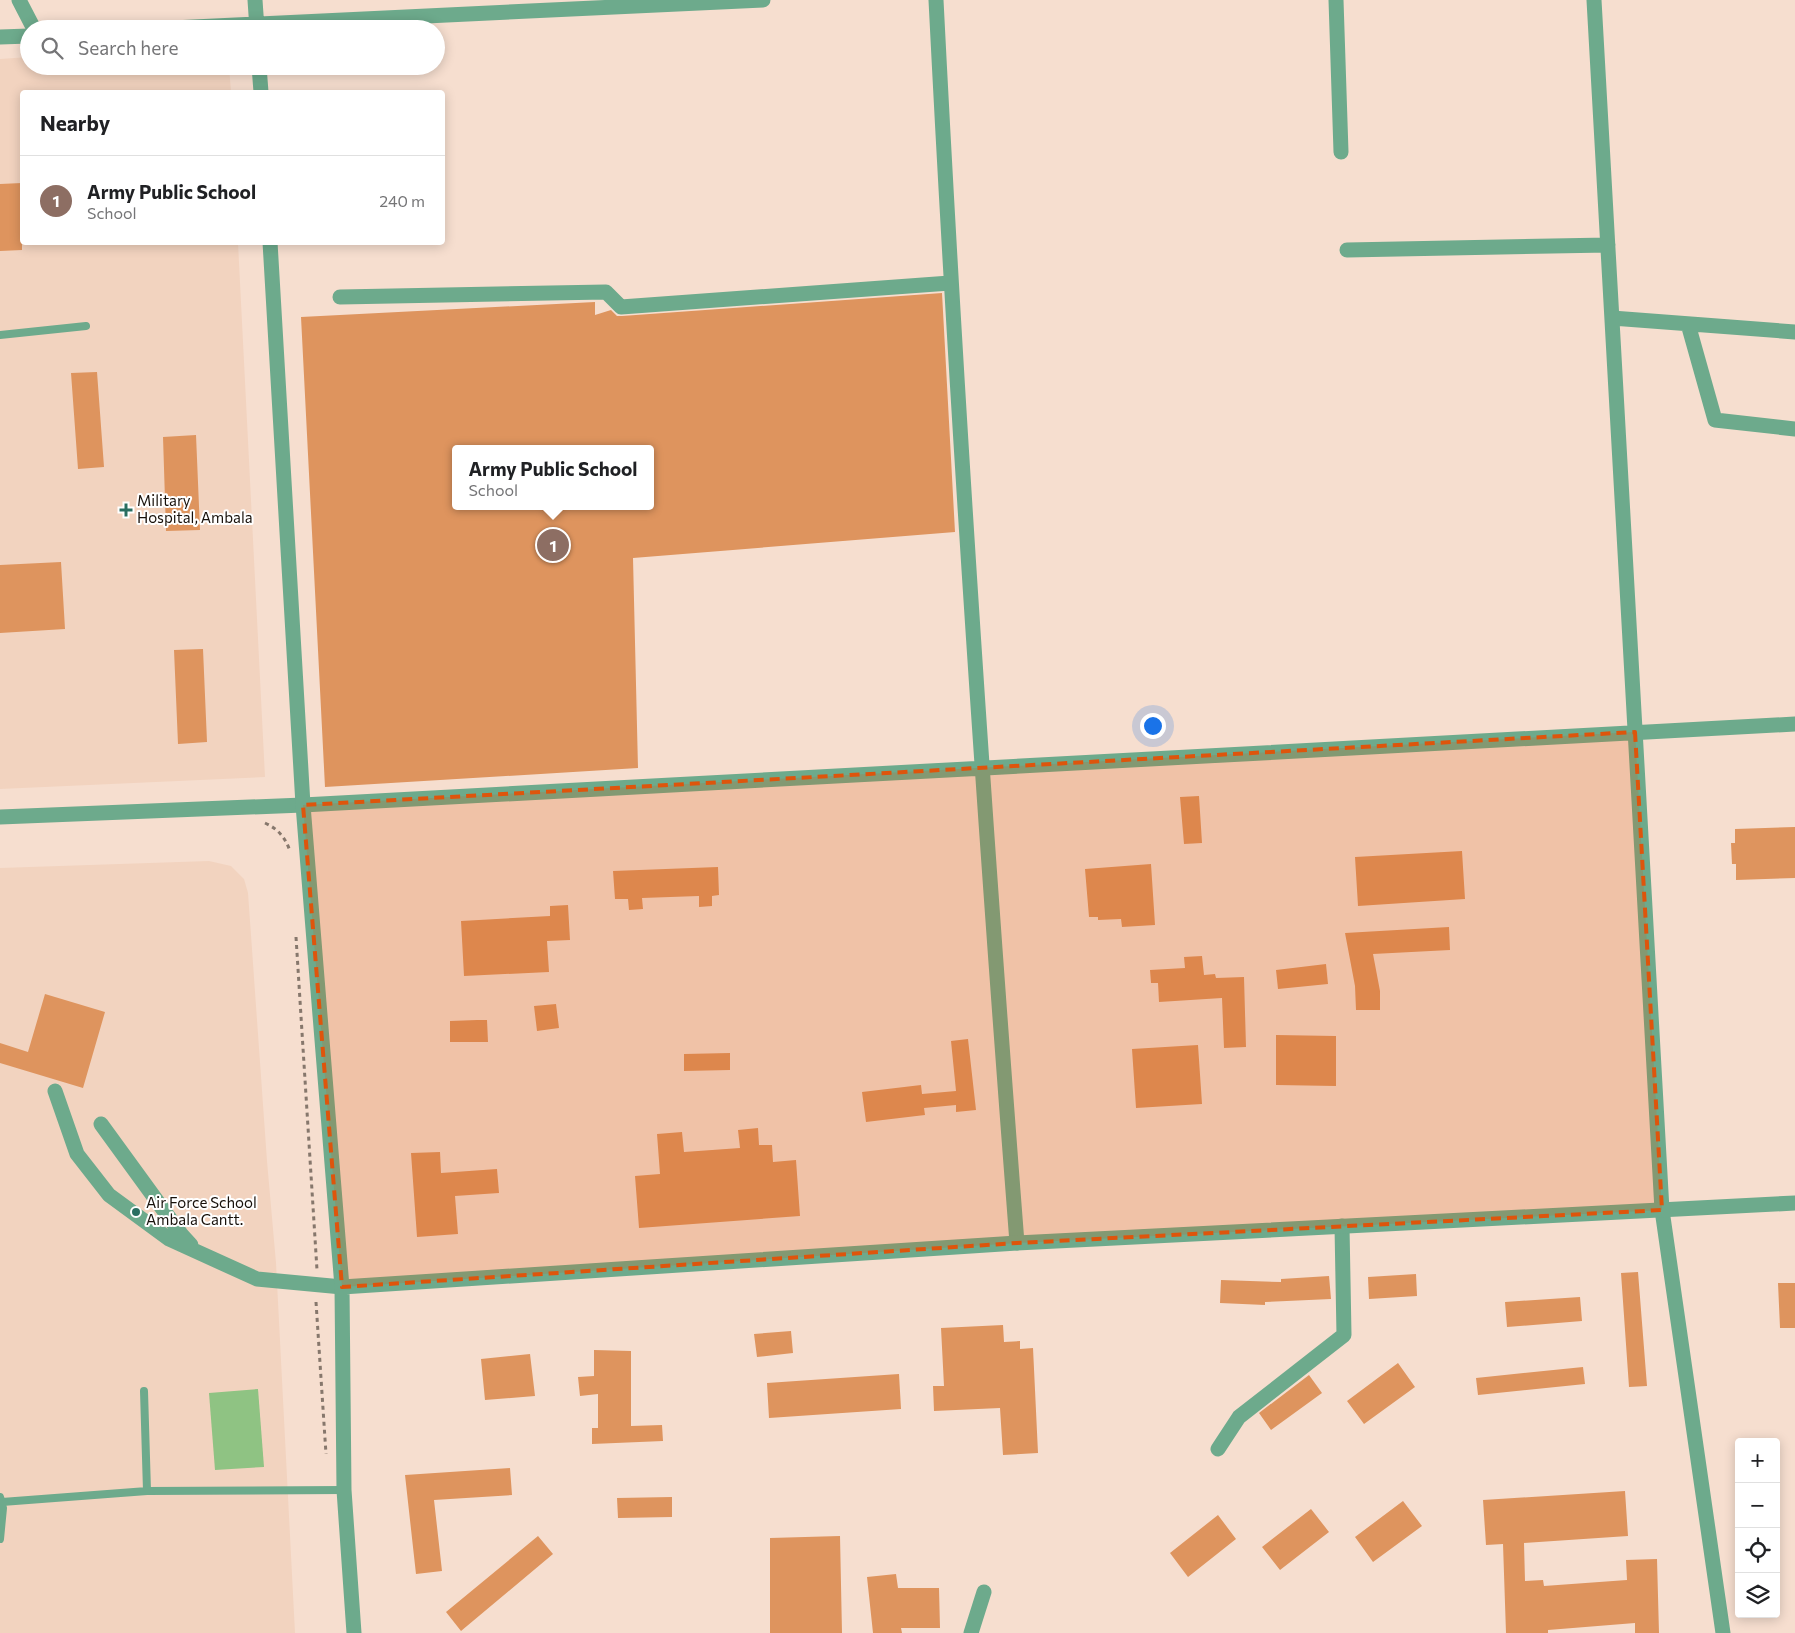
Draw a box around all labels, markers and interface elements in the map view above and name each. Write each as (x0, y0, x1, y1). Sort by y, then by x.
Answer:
search box (20, 20, 445, 75)
icon: search (38, 34, 66, 62)
text: Search here (78, 36, 178, 59)
text: Nearby (40, 110, 110, 135)
text: Army Public School (87, 180, 256, 203)
text: 1 (52, 191, 60, 210)
text: 240 m (379, 191, 425, 210)
text: School (87, 203, 137, 222)
popup (452, 445, 654, 510)
text: Army Public School (468, 457, 638, 480)
text: School (468, 480, 518, 499)
place label: Military Hospital, Ambala (137, 491, 253, 526)
marker: Military Hospital, Ambala (119, 503, 133, 517)
pin: 1 (537, 526, 569, 564)
your location (1140, 713, 1166, 739)
place label: Air Force School Ambala Cantt. (146, 1193, 257, 1228)
marker: Air Force School Ambala Cantt. (130, 1206, 142, 1218)
map controls (1735, 1438, 1780, 1618)
button: + (1735, 1438, 1780, 1483)
button: − (1735, 1483, 1780, 1528)
button: locate (1735, 1528, 1780, 1573)
button: layers (1735, 1573, 1780, 1618)

